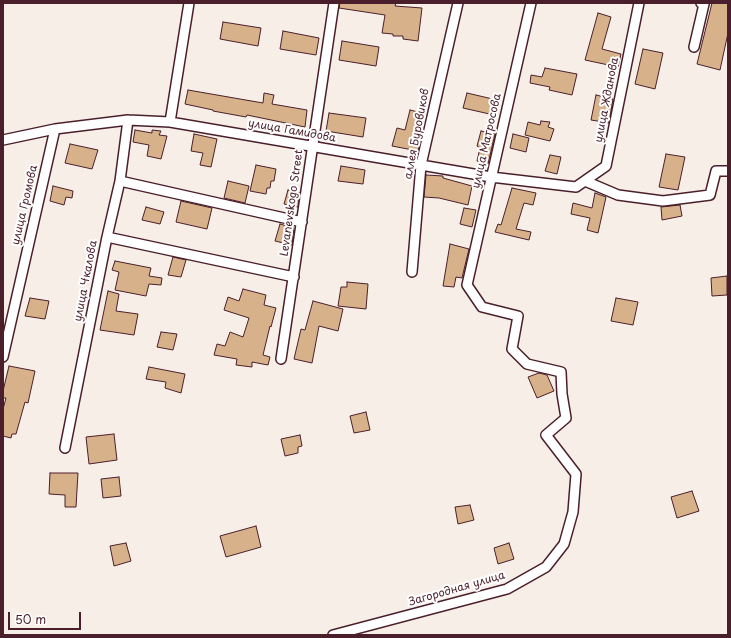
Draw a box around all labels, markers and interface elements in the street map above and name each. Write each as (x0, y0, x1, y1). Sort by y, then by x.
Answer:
street label: улица Жданова (592, 56, 622, 144)
street label: аллея Буровиков (402, 88, 432, 180)
street label: улица Матросова (470, 92, 504, 190)
street label: улица Гамидова (247, 117, 337, 145)
street label: Levanevskogo Street (278, 149, 306, 257)
street label: улица Громова (9, 164, 41, 246)
street label: улица Чкалова (72, 239, 100, 323)
street label: Загородная улица (407, 569, 507, 609)
scale bar (10, 604, 83, 630)
text: 50 m (15, 610, 46, 628)

